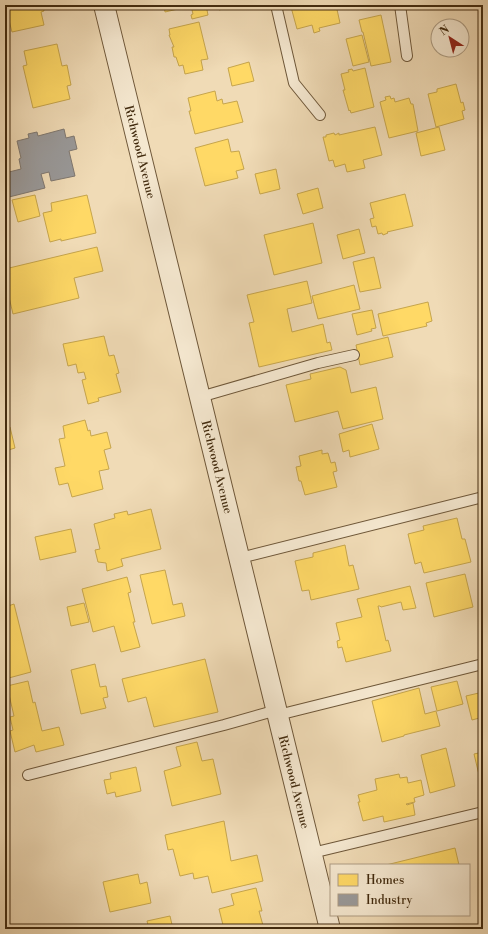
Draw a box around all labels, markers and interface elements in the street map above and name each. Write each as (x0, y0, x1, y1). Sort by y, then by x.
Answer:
north arrow (430, 18, 470, 58)
text: N (437, 22, 453, 39)
street label: Richwood Avenue (121, 104, 158, 200)
street label: Richwood Avenue (198, 419, 235, 515)
street label: Richwood Avenue (275, 734, 312, 830)
legend (330, 864, 470, 916)
text: Homes (366, 873, 404, 888)
text: Industry (366, 893, 413, 908)

